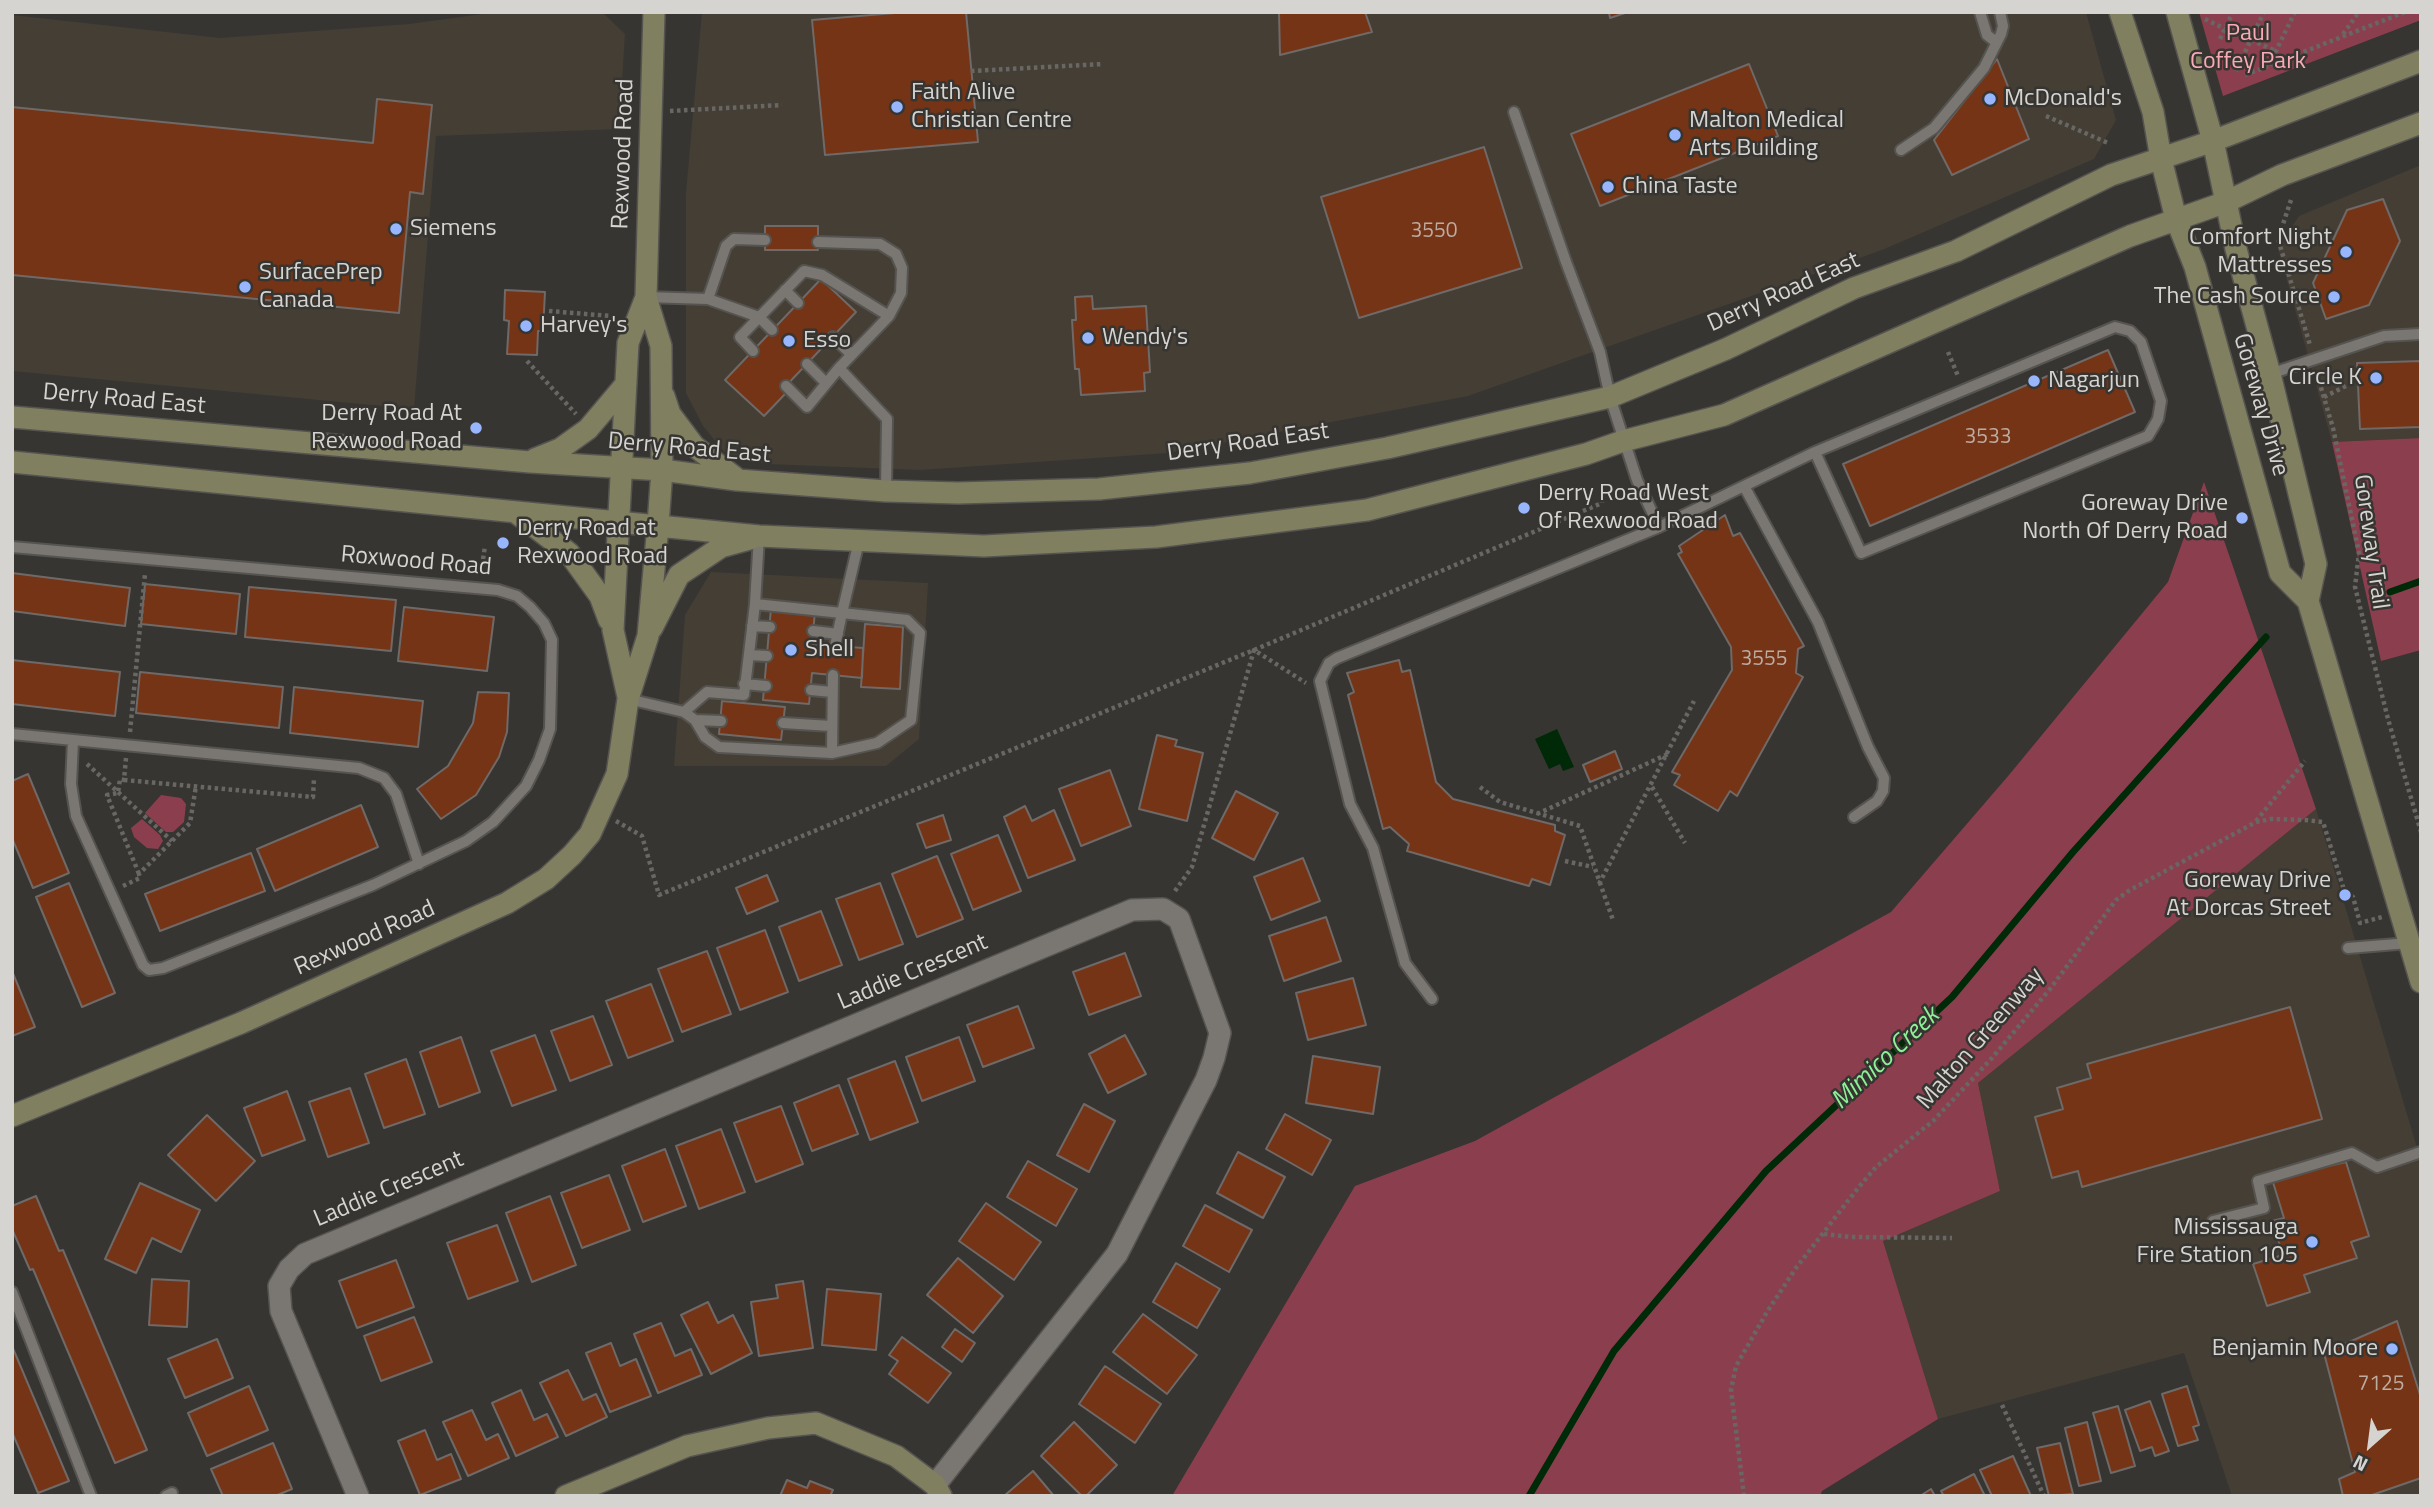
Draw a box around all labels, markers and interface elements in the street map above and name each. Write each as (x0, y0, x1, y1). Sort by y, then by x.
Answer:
park label: Paul Coffey Park (2190, 20, 2306, 76)
street label: Rexwood Road (607, 78, 641, 230)
place label: Faith Alive Christian Centre (911, 79, 1072, 135)
place label: McDonald's (2004, 85, 2122, 113)
marker: McDonald's (1982, 91, 1998, 107)
marker: Faith Alive Christian Centre (889, 99, 905, 115)
place label: Malton Medical Arts Building (1689, 107, 1844, 163)
marker: Malton Medical Arts Building (1667, 127, 1683, 143)
place label: China Taste (1622, 173, 1738, 201)
marker: China Taste (1600, 179, 1616, 195)
place label: Siemens (410, 215, 497, 243)
house number: 3550 (1410, 219, 1458, 245)
marker: Siemens (388, 221, 404, 237)
place label: Comfort Night Mattresses (2189, 224, 2332, 280)
marker: Comfort Night Mattresses (2338, 244, 2354, 260)
street label: Derry Road East (1704, 247, 1864, 339)
place label: SurfacePrep Canada (259, 259, 383, 315)
marker: SurfacePrep Canada (237, 279, 253, 295)
place label: The Cash Source (2154, 283, 2320, 311)
marker: The Cash Source (2326, 289, 2342, 305)
place label: Harvey's (540, 312, 627, 340)
marker: Harvey's (518, 318, 534, 334)
place label: Wendy's (1102, 324, 1188, 352)
place label: Esso (803, 327, 851, 355)
marker: Wendy's (1080, 330, 1096, 346)
street label: Goreway Drive (2226, 330, 2294, 480)
marker: Esso (781, 333, 797, 349)
place label: Circle K (2289, 364, 2362, 392)
place label: Nagarjun (2048, 367, 2140, 395)
marker: Circle K (2368, 370, 2384, 386)
marker: Nagarjun (2026, 373, 2042, 389)
street label: Derry Road East (41, 379, 207, 421)
place label: Derry Road At Rexwood Road (311, 400, 462, 456)
street label: Derry Road East (1165, 417, 1331, 469)
marker: Derry Road At Rexwood Road (468, 420, 484, 436)
house number: 3533 (1964, 425, 2012, 451)
street label: Derry Road East (606, 428, 772, 470)
street label: Goreway Trail (2346, 473, 2394, 611)
place label: Derry Road West Of Rexwood Road (1538, 480, 1718, 536)
place label: Goreway Drive North Of Derry Road (2022, 490, 2228, 546)
marker: Derry Road West Of Rexwood Road (1516, 500, 1532, 516)
marker: Goreway Drive North Of Derry Road (2234, 510, 2250, 526)
place label: Derry Road at Rexwood Road (517, 515, 668, 571)
marker: Derry Road at Rexwood Road (495, 535, 511, 551)
street label: Roxwood Road (339, 541, 493, 583)
place label: Shell (805, 636, 854, 664)
marker: Shell (783, 642, 799, 658)
house number: 3555 (1740, 647, 1788, 673)
place label: Goreway Drive At Dorcas Street (2166, 867, 2331, 923)
marker: Goreway Drive At Dorcas Street (2337, 887, 2353, 903)
street label: Rexwood Road (290, 895, 440, 983)
street label: Laddie Crescent (834, 929, 992, 1017)
street label: Malton Greenway (1912, 962, 2050, 1116)
water label: Mimico Creek (1825, 1001, 1947, 1117)
street label: Laddie Crescent (310, 1146, 468, 1234)
place label: Mississauga Fire Station 105 (2137, 1214, 2298, 1270)
marker: Mississauga Fire Station 105 (2304, 1234, 2320, 1250)
place label: Benjamin Moore (2212, 1335, 2378, 1363)
marker: Benjamin Moore (2384, 1341, 2400, 1357)
house number: 7125 (2357, 1372, 2405, 1398)
north arrow (2335, 1410, 2405, 1480)
text: N (2347, 1448, 2373, 1480)

